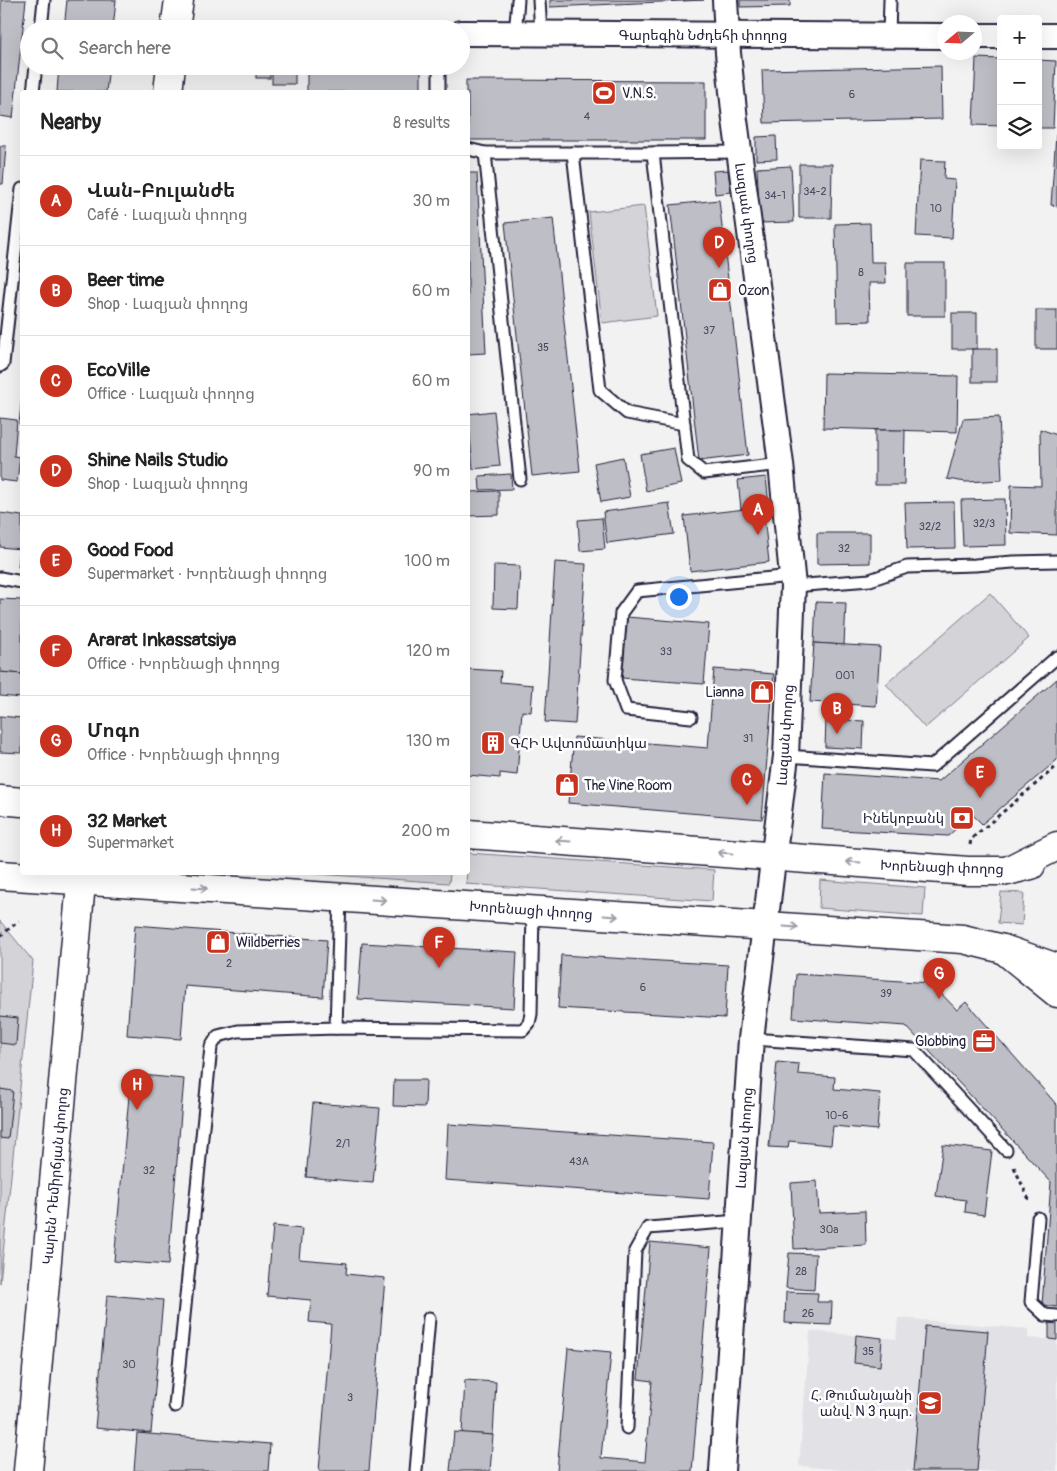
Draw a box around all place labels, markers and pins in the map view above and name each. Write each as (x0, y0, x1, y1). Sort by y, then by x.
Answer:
sports icon: V.N.S. (591, 80, 617, 106)
place label: V.N.S. (622, 85, 656, 102)
pin: D (703, 227, 735, 268)
shop icon: Ozon (707, 277, 733, 303)
place label: Ozon (738, 282, 770, 299)
pin: A (742, 494, 774, 535)
shop icon: Lianna (749, 679, 775, 705)
place label: Lianna (705, 684, 744, 701)
pin: B (821, 693, 853, 734)
building icon: ԳՀԻ Ավտոմատիկա (480, 730, 506, 756)
place label: ԳՀԻ Ավտոմատիկա (510, 735, 647, 752)
pin: E (964, 757, 996, 798)
pin: C (731, 764, 763, 805)
shop icon: The Vine Room (554, 772, 580, 798)
place label: The Vine Room (584, 777, 672, 794)
bank icon: Ինեկոբանկ (949, 805, 975, 831)
place label: Ինեկոբանկ (863, 810, 944, 827)
pin: F (423, 927, 455, 968)
shop icon: Wildberries (205, 929, 231, 955)
place label: Wildberries (236, 934, 301, 951)
pin: G (923, 958, 955, 999)
office icon: Globbing (971, 1028, 997, 1054)
place label: Globbing (915, 1033, 966, 1050)
pin: H (121, 1069, 153, 1110)
place label: Հ. Թումանյանի անվ. N 3 դպր. (811, 1387, 912, 1420)
school or university icon: Հ. Թումանյանի անվ. N 3 դպր. (917, 1390, 943, 1416)

